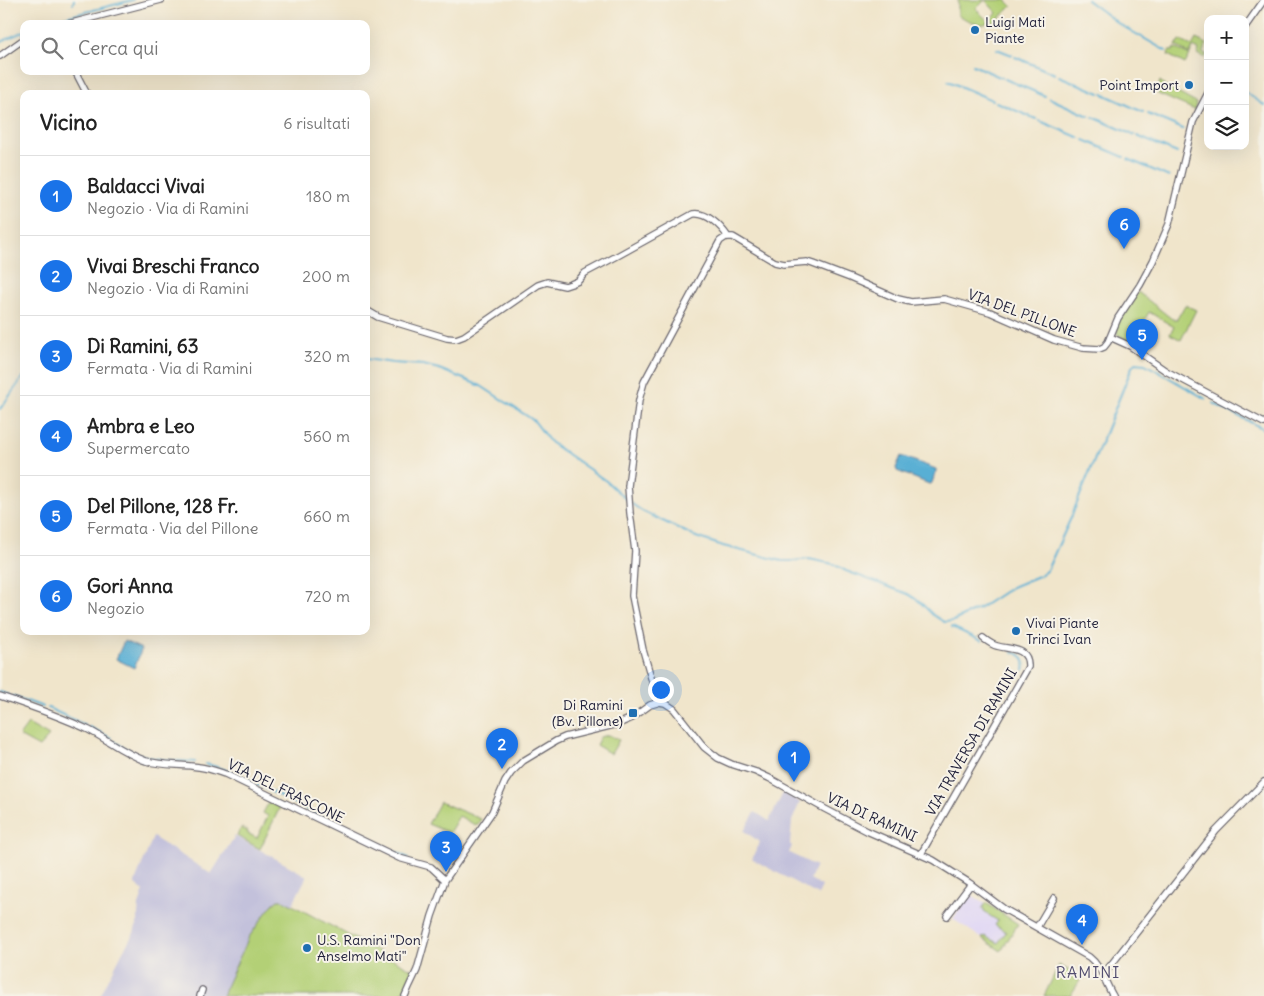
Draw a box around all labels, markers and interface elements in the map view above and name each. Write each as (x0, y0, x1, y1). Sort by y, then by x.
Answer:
place label: Luigi Mati Piante (985, 13, 1045, 47)
map controls (1204, 15, 1249, 150)
button: + (1204, 15, 1249, 60)
search box (20, 20, 370, 75)
marker: Luigi Mati Piante (969, 24, 981, 36)
icon: search (38, 34, 66, 62)
text: Cerca qui (78, 36, 159, 60)
button: − (1204, 60, 1249, 105)
place label: Point Import (1099, 76, 1179, 94)
marker: Point Import (1183, 79, 1195, 91)
button: layers (1204, 105, 1249, 150)
text: Vicino (40, 109, 97, 136)
text: 6 risultati (283, 113, 350, 133)
text: Baldacci Vivai (87, 174, 205, 198)
text: 1 (53, 186, 59, 206)
text: 180 m (306, 186, 350, 206)
text: Negozio · Via di Ramini (87, 198, 249, 218)
pin: 6 (1108, 208, 1140, 249)
text: Vivai Breschi Franco (87, 254, 259, 278)
text: 2 (52, 266, 60, 286)
text: 200 m (302, 266, 350, 286)
text: Negozio · Via di Ramini (87, 278, 249, 298)
street label: VIA DEL PILLONE (965, 285, 1079, 341)
pin: 5 (1126, 319, 1158, 360)
text: Di Ramini, 63 (87, 334, 199, 358)
text: 3 (51, 346, 61, 366)
text: 320 m (304, 346, 350, 366)
text: Fermata · Via di Ramini (87, 358, 252, 378)
text: Ambra e Leo (87, 414, 195, 438)
text: 4 (51, 426, 61, 446)
text: 560 m (303, 426, 350, 446)
text: Supermercato (87, 438, 190, 458)
text: Del Pillone, 128 Fr. (87, 494, 238, 518)
text: 5 (51, 506, 61, 526)
text: 660 m (303, 506, 350, 526)
text: Fermata · Via del Pillone (87, 518, 258, 538)
text: Gori Anna (87, 574, 173, 598)
text: 6 (51, 586, 61, 606)
text: 720 m (305, 586, 350, 606)
text: Negozio (87, 598, 145, 618)
place label: Vivai Piante Trinci Ivan (1026, 614, 1099, 648)
marker: Vivai Piante Trinci Ivan (1010, 625, 1022, 637)
street label: VIA TRAVERSA DI RAMINI (921, 665, 1021, 819)
your location (648, 677, 674, 703)
place label: Di Ramini (Bv. Pillone) (552, 696, 623, 730)
marker: Di Ramini (Bv. Pillone) (627, 707, 639, 719)
pin: 2 (486, 728, 518, 769)
pin: 1 (778, 741, 810, 782)
street label: VIA DEL FRASCONE (225, 755, 347, 827)
street label: VIA DI RAMINI (824, 788, 920, 846)
pin: 3 (430, 831, 462, 872)
pin: 4 (1066, 904, 1098, 945)
place label: U.S. Ramini "Don Anselmo Mati" (317, 931, 421, 965)
marker: U.S. Ramini "Don Anselmo Mati" (301, 942, 313, 954)
district label: RAMINI (1056, 962, 1120, 982)

